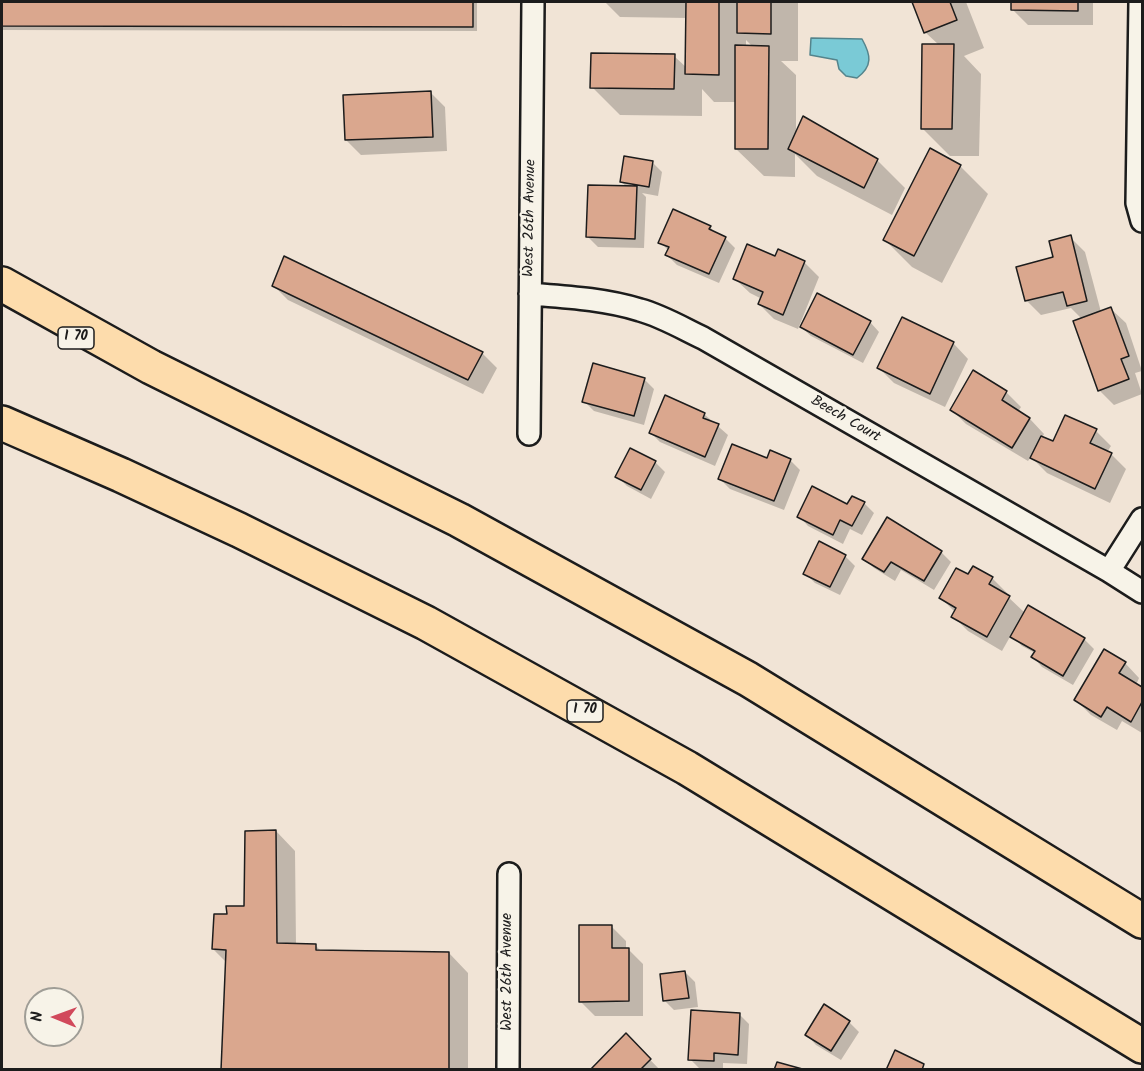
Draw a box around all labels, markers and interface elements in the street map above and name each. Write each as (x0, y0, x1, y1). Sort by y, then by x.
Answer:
street label: West 26th Avenue (521, 159, 541, 277)
road number: I 70 (58, 327, 94, 349)
street label: Beech Court (807, 393, 883, 447)
road number: I 70 (567, 700, 603, 722)
street label: West 26th Avenue (499, 913, 517, 1031)
north arrow (24, 987, 84, 1047)
text: N (25, 1011, 50, 1022)

